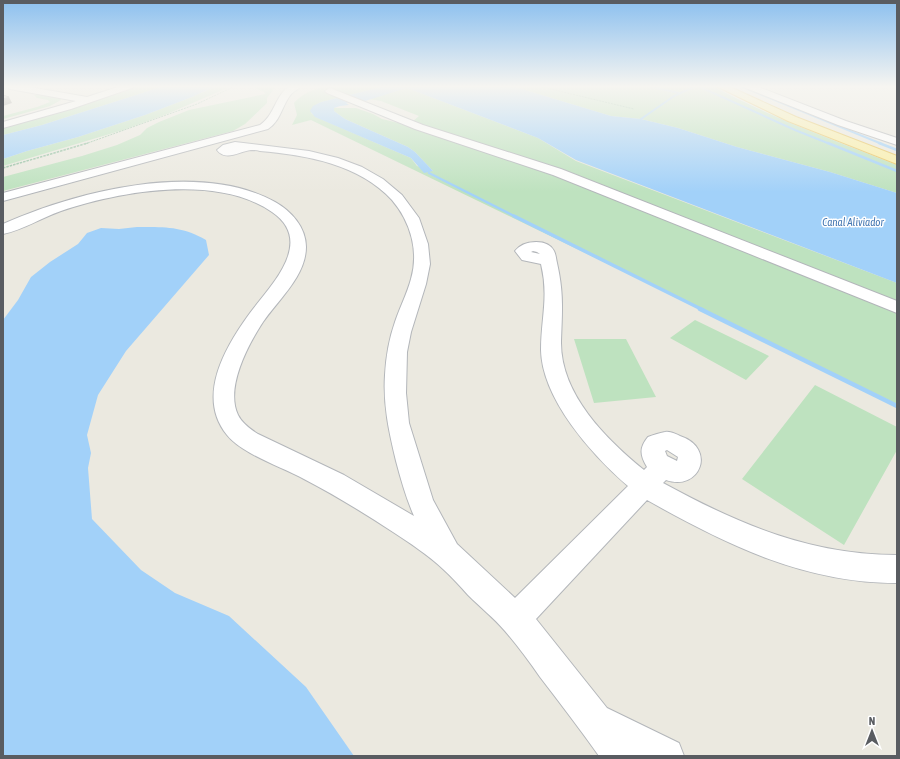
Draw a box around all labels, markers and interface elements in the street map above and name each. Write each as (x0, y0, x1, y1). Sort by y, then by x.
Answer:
water label: Canal Aliviador (822, 216, 885, 228)
north arrow (852, 711, 892, 751)
text: N (869, 715, 875, 727)

